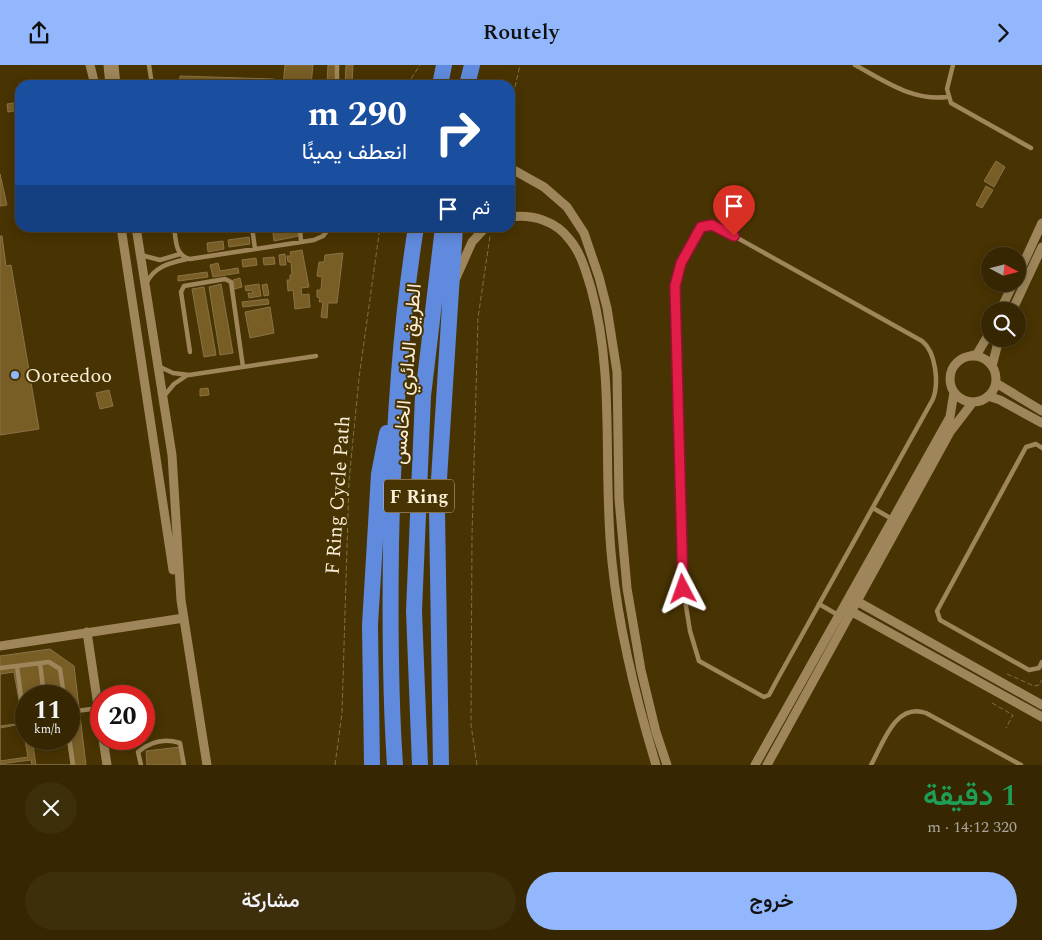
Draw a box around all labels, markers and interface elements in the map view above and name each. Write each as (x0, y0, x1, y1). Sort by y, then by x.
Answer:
text: Routely (483, 16, 559, 49)
icon: share (25, 19, 53, 47)
icon: forward (989, 19, 1017, 47)
text: 290 m (308, 88, 407, 141)
icon: right (425, 100, 490, 165)
text: انعطف يمينًا (302, 136, 407, 169)
pin (713, 185, 755, 236)
icon: arrive (720, 192, 748, 220)
text: ثم (472, 194, 490, 223)
icon: arrive (434, 195, 462, 223)
north arrow (981, 247, 1026, 293)
map controls (981, 247, 1026, 347)
street label: الطريق الدائري الخامس (384, 282, 431, 466)
button: search (981, 302, 1026, 347)
place label: Ooreedoo (25, 361, 112, 391)
marker: Ooreedoo (9, 369, 21, 381)
street label: F Ring Cycle Path (317, 415, 359, 576)
road number: F Ring (384, 479, 454, 513)
position arrow (656, 562, 708, 614)
speed limit sign: 20 (90, 685, 155, 750)
text: 11 (33, 692, 62, 730)
text: km/h (34, 720, 61, 739)
text: 1 دقيقة (923, 773, 1017, 819)
button: close (25, 782, 77, 834)
text: 320 m · 14:12 (927, 815, 1017, 839)
button: مشاركة (25, 872, 516, 930)
button: خروج (526, 872, 1017, 930)

